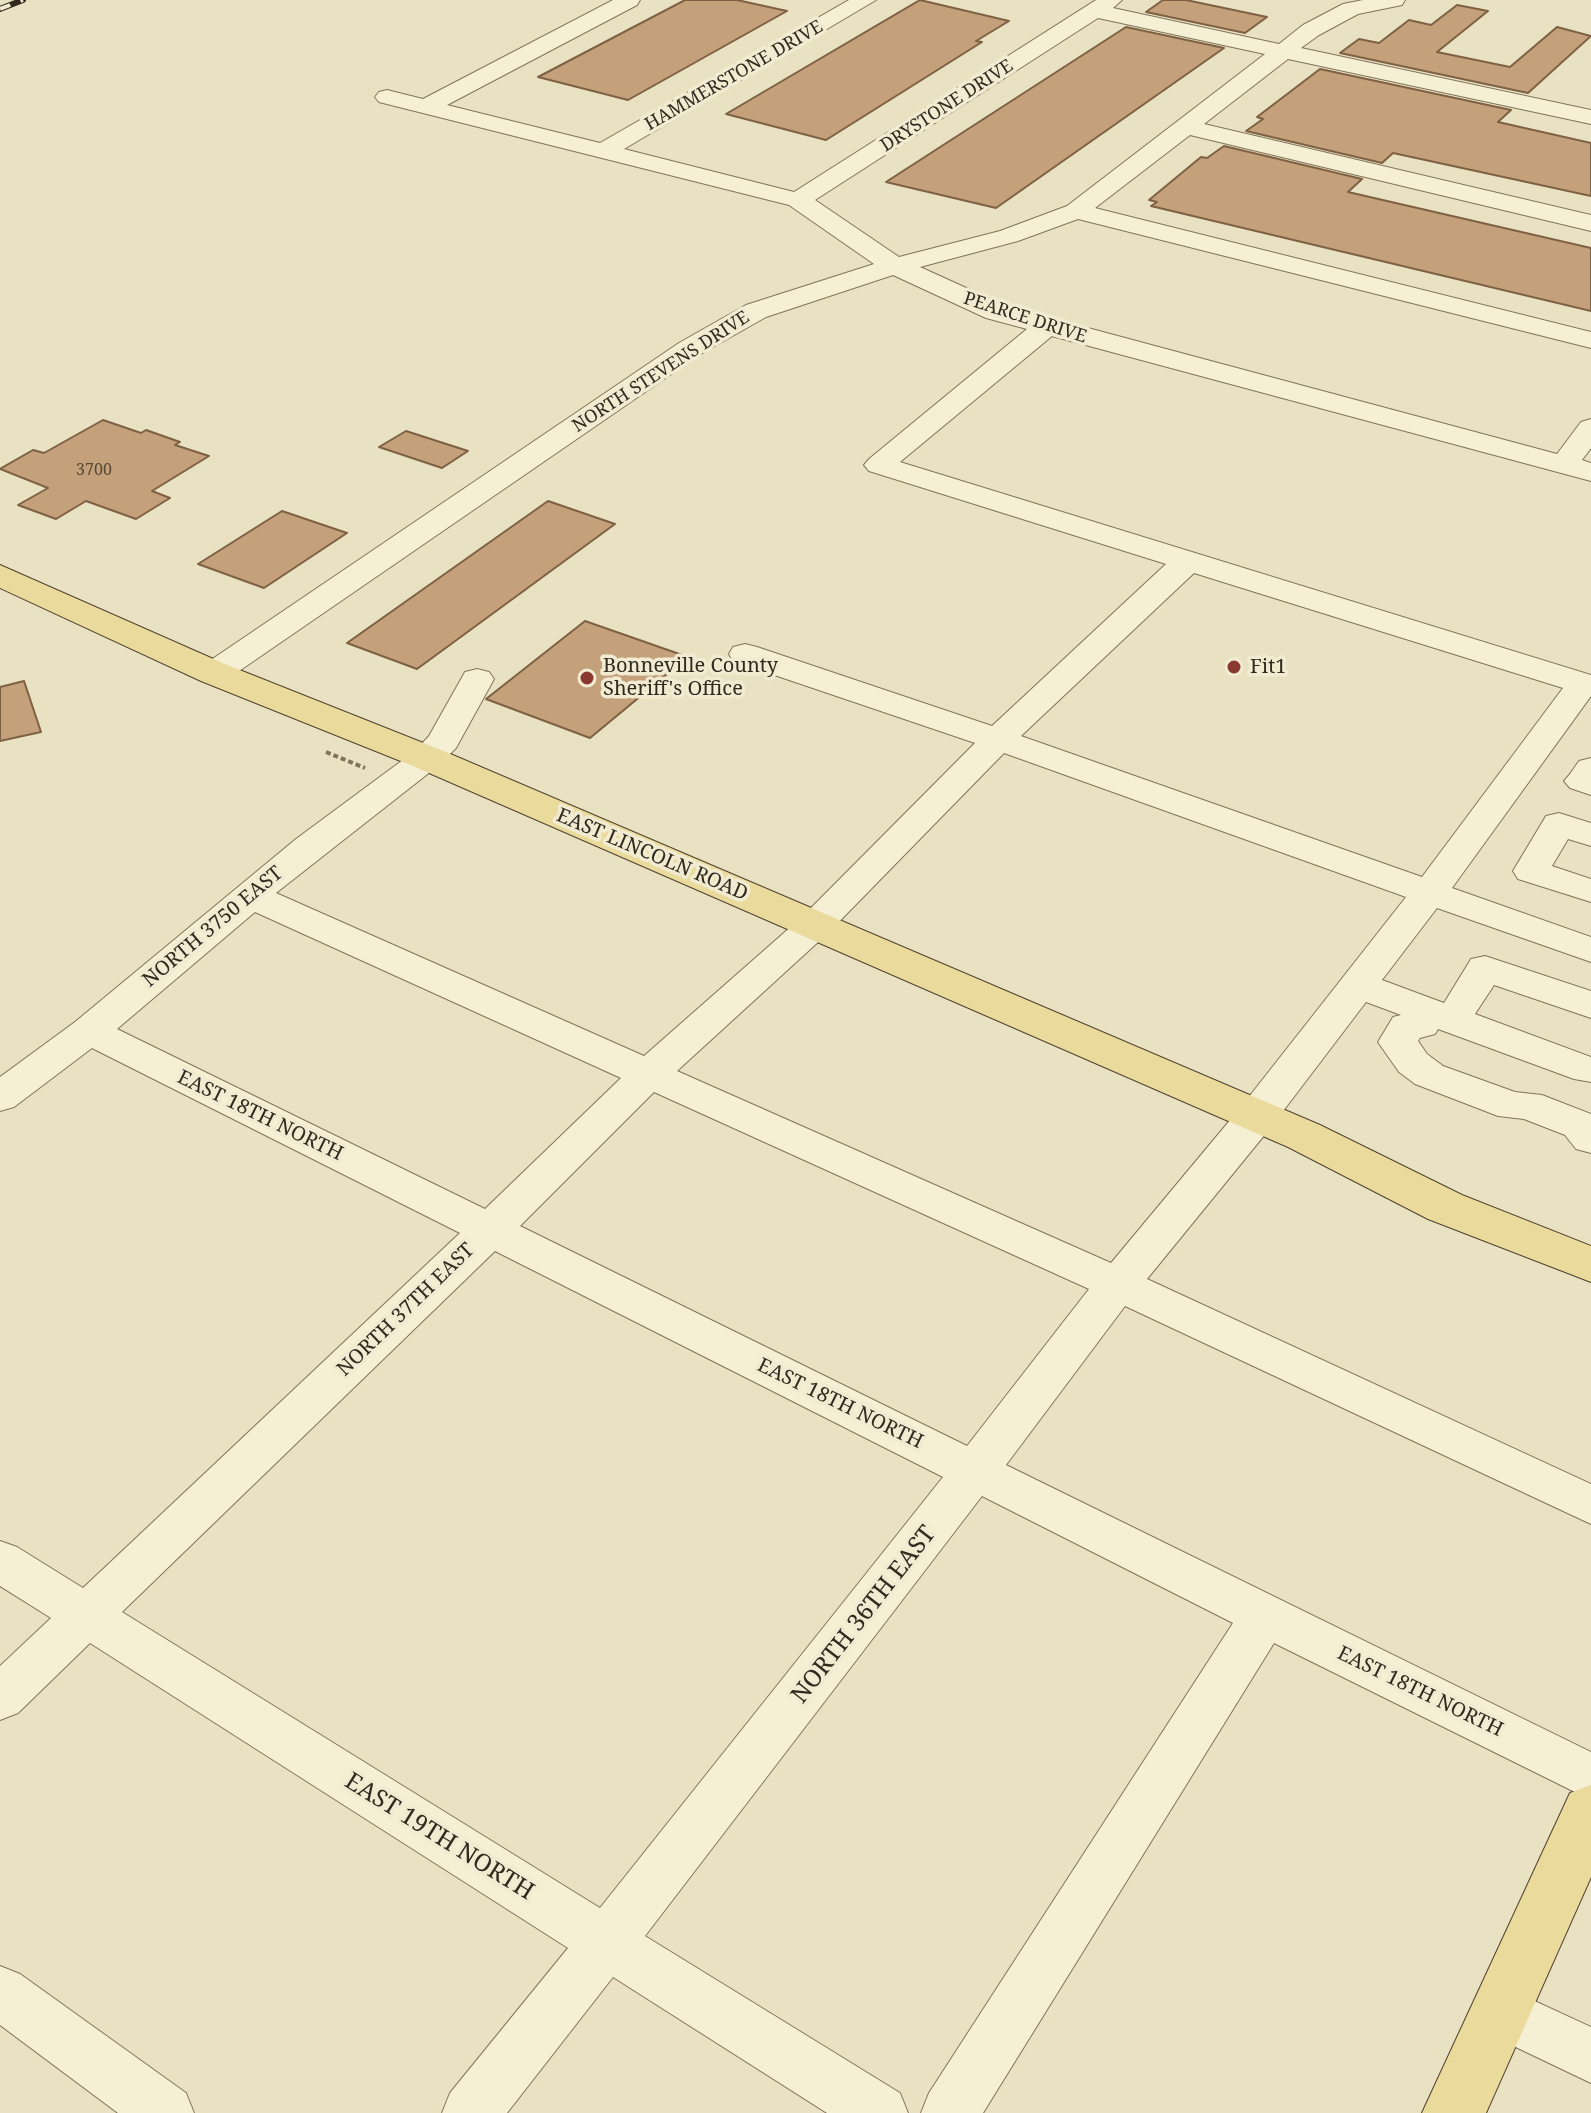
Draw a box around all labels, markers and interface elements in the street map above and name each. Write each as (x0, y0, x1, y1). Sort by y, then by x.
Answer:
street label: HAMMERSTONE DRIVE (641, 16, 827, 136)
street label: DRYSTONE DRIVE (877, 55, 1017, 157)
street label: PEARCE DRIVE (961, 288, 1089, 348)
street label: NORTH STEVENS DRIVE (569, 307, 753, 437)
house number: 3700 (76, 460, 112, 480)
place label: Bonneville County Sheriff's Office (603, 654, 778, 701)
place label: Fit1 (1250, 655, 1286, 679)
marker: Fit1 (1225, 658, 1243, 676)
marker: Bonneville County Sheriff's Office (578, 669, 596, 687)
street label: EAST LINCOLN ROAD (553, 804, 751, 906)
street label: NORTH 3750 EAST (138, 861, 288, 993)
street label: EAST 18TH NORTH (173, 1066, 347, 1166)
street label: NORTH 37TH EAST (333, 1238, 479, 1382)
street label: EAST 18TH NORTH (753, 1354, 927, 1454)
street label: NORTH 36TH EAST (786, 1520, 942, 1710)
street label: EAST 18TH NORTH (1333, 1642, 1507, 1742)
street label: EAST 19TH NORTH (339, 1767, 539, 1907)

